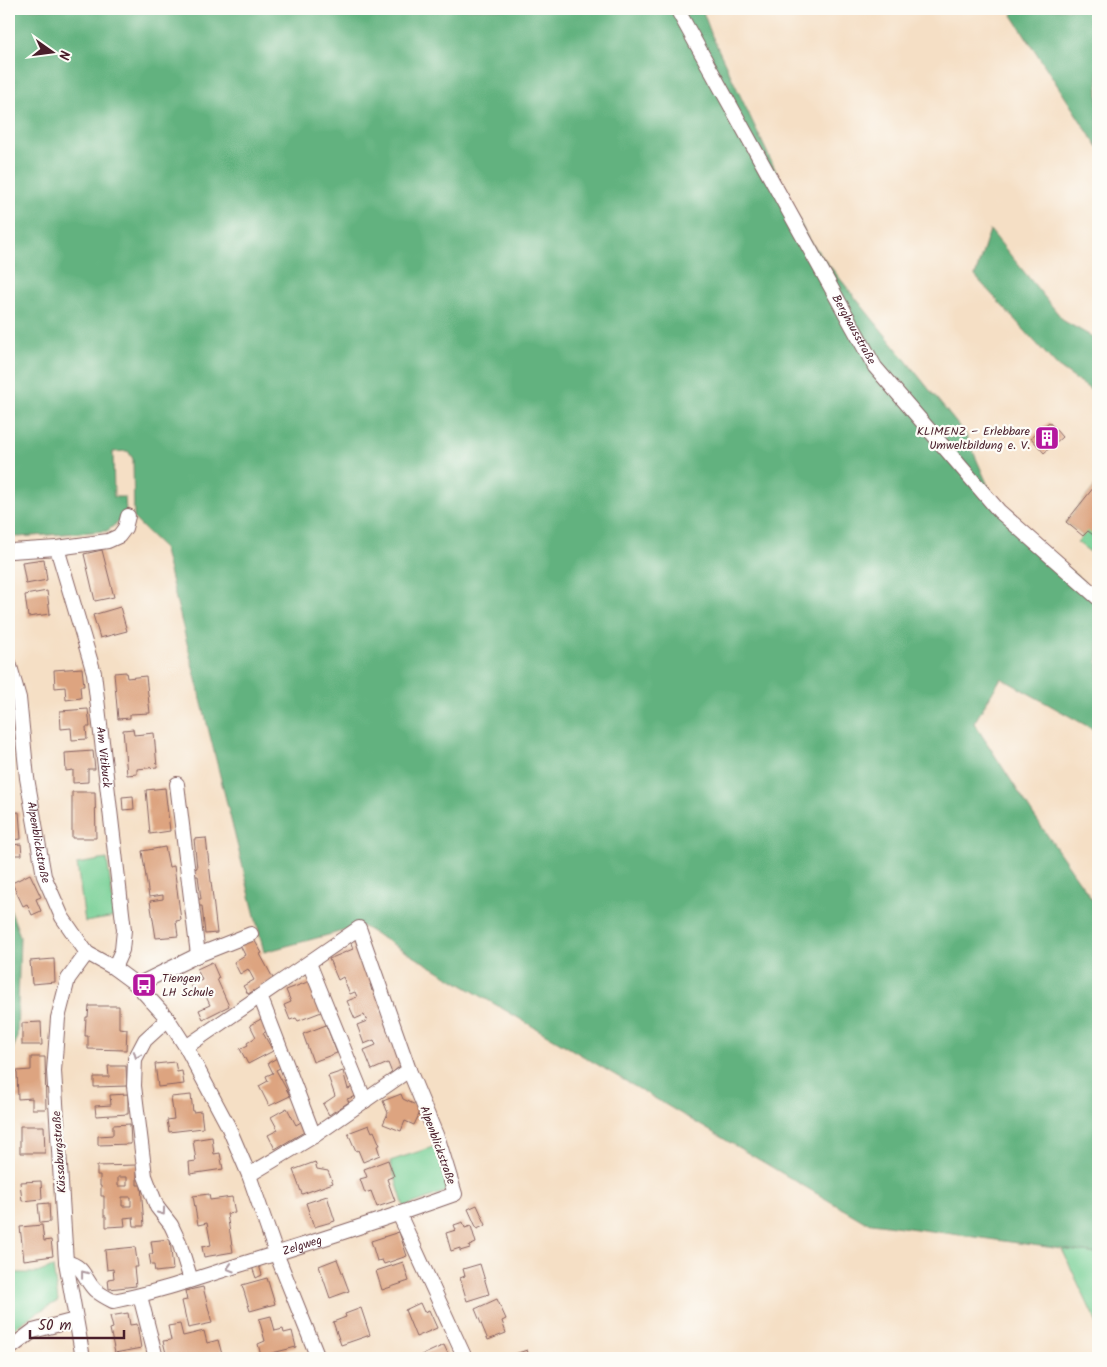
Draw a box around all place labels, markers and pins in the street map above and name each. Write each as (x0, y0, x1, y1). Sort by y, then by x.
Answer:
place label: KLIMENZ – Erlebbare Umweltbildung e. V. (917, 422, 1031, 455)
building icon: KLIMENZ – Erlebbare Umweltbildung e. V. (1034, 425, 1060, 451)
place label: Tiengen LH Schule (162, 969, 214, 1002)
bus stop icon: Tiengen LH Schule (131, 972, 157, 998)

